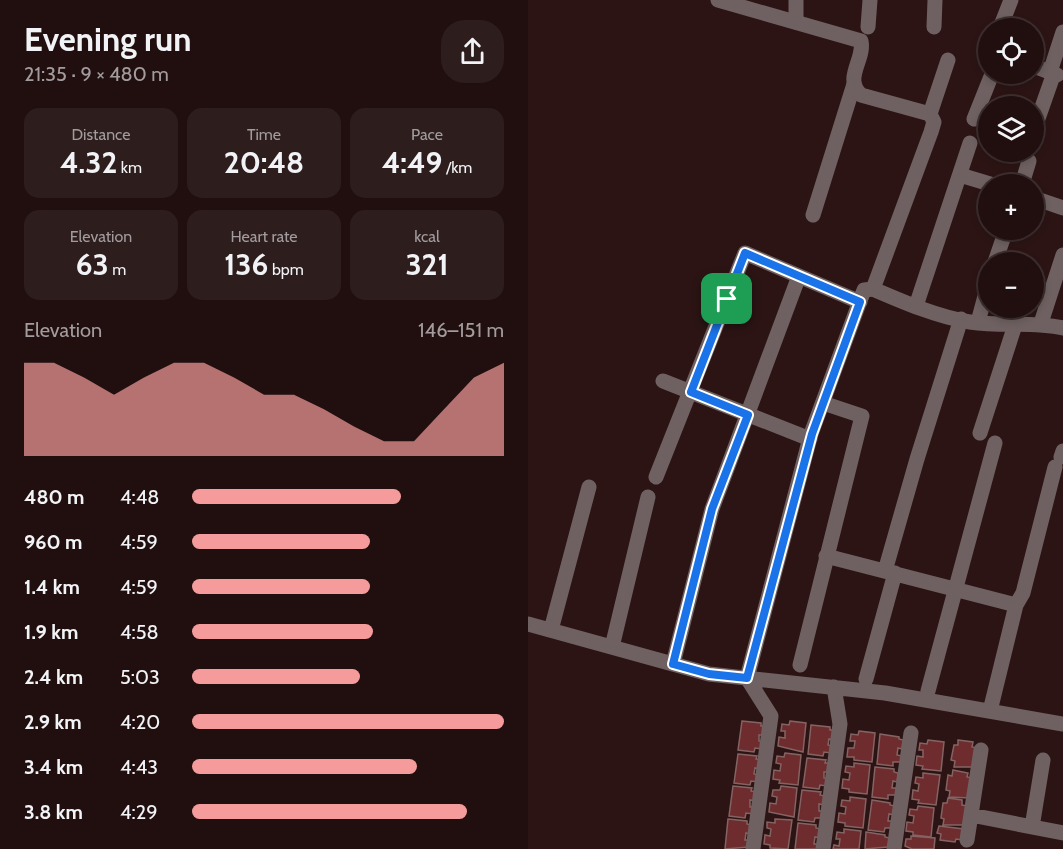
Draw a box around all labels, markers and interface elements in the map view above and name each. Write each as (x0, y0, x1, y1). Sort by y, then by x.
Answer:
map controls (978, 18, 1044, 318)
button: locate (978, 18, 1044, 84)
text: Evening run (24, 19, 191, 59)
button: share (441, 20, 504, 83)
text: 21:35 · 9 × 480 m (24, 62, 169, 86)
button: layers (978, 96, 1044, 162)
text: Distance (72, 125, 130, 144)
text: Time (247, 125, 281, 144)
text: Pace (411, 125, 443, 144)
text: 4.32 (60, 144, 117, 181)
text: 20:48 (224, 144, 304, 181)
text: 4:49 (382, 144, 442, 181)
text: km (117, 158, 142, 177)
text: /km (442, 158, 472, 177)
button: + (978, 174, 1044, 240)
text: Elevation (70, 227, 132, 246)
text: Heart rate (231, 227, 297, 246)
text: kcal (414, 227, 440, 246)
text: 63 (76, 246, 109, 283)
text: 136 (224, 246, 268, 283)
text: 321 (405, 246, 449, 283)
button: − (978, 252, 1044, 318)
text: m (109, 260, 126, 279)
text: bpm (268, 260, 304, 279)
pin (701, 273, 752, 324)
icon: arrive (710, 282, 743, 315)
text: Elevation (24, 318, 102, 342)
text: 146–151 m (418, 318, 504, 342)
text: 480 m (24, 485, 85, 509)
text: 4:48 (120, 485, 159, 509)
text: 960 m (24, 530, 82, 554)
text: 4:59 (120, 530, 158, 554)
text: 1.4 km (24, 575, 80, 599)
text: 4:59 (120, 575, 158, 599)
text: 1.9 km (24, 620, 78, 644)
text: 4:58 (120, 620, 159, 644)
text: 2.4 km (24, 665, 83, 689)
text: 5:03 (120, 665, 160, 689)
text: 2.9 km (24, 710, 82, 734)
text: 4:20 (120, 710, 160, 734)
text: 3.4 km (24, 755, 83, 779)
text: 4:43 (120, 755, 158, 779)
text: 3.8 km (24, 800, 83, 824)
text: 4:29 (120, 800, 158, 824)

